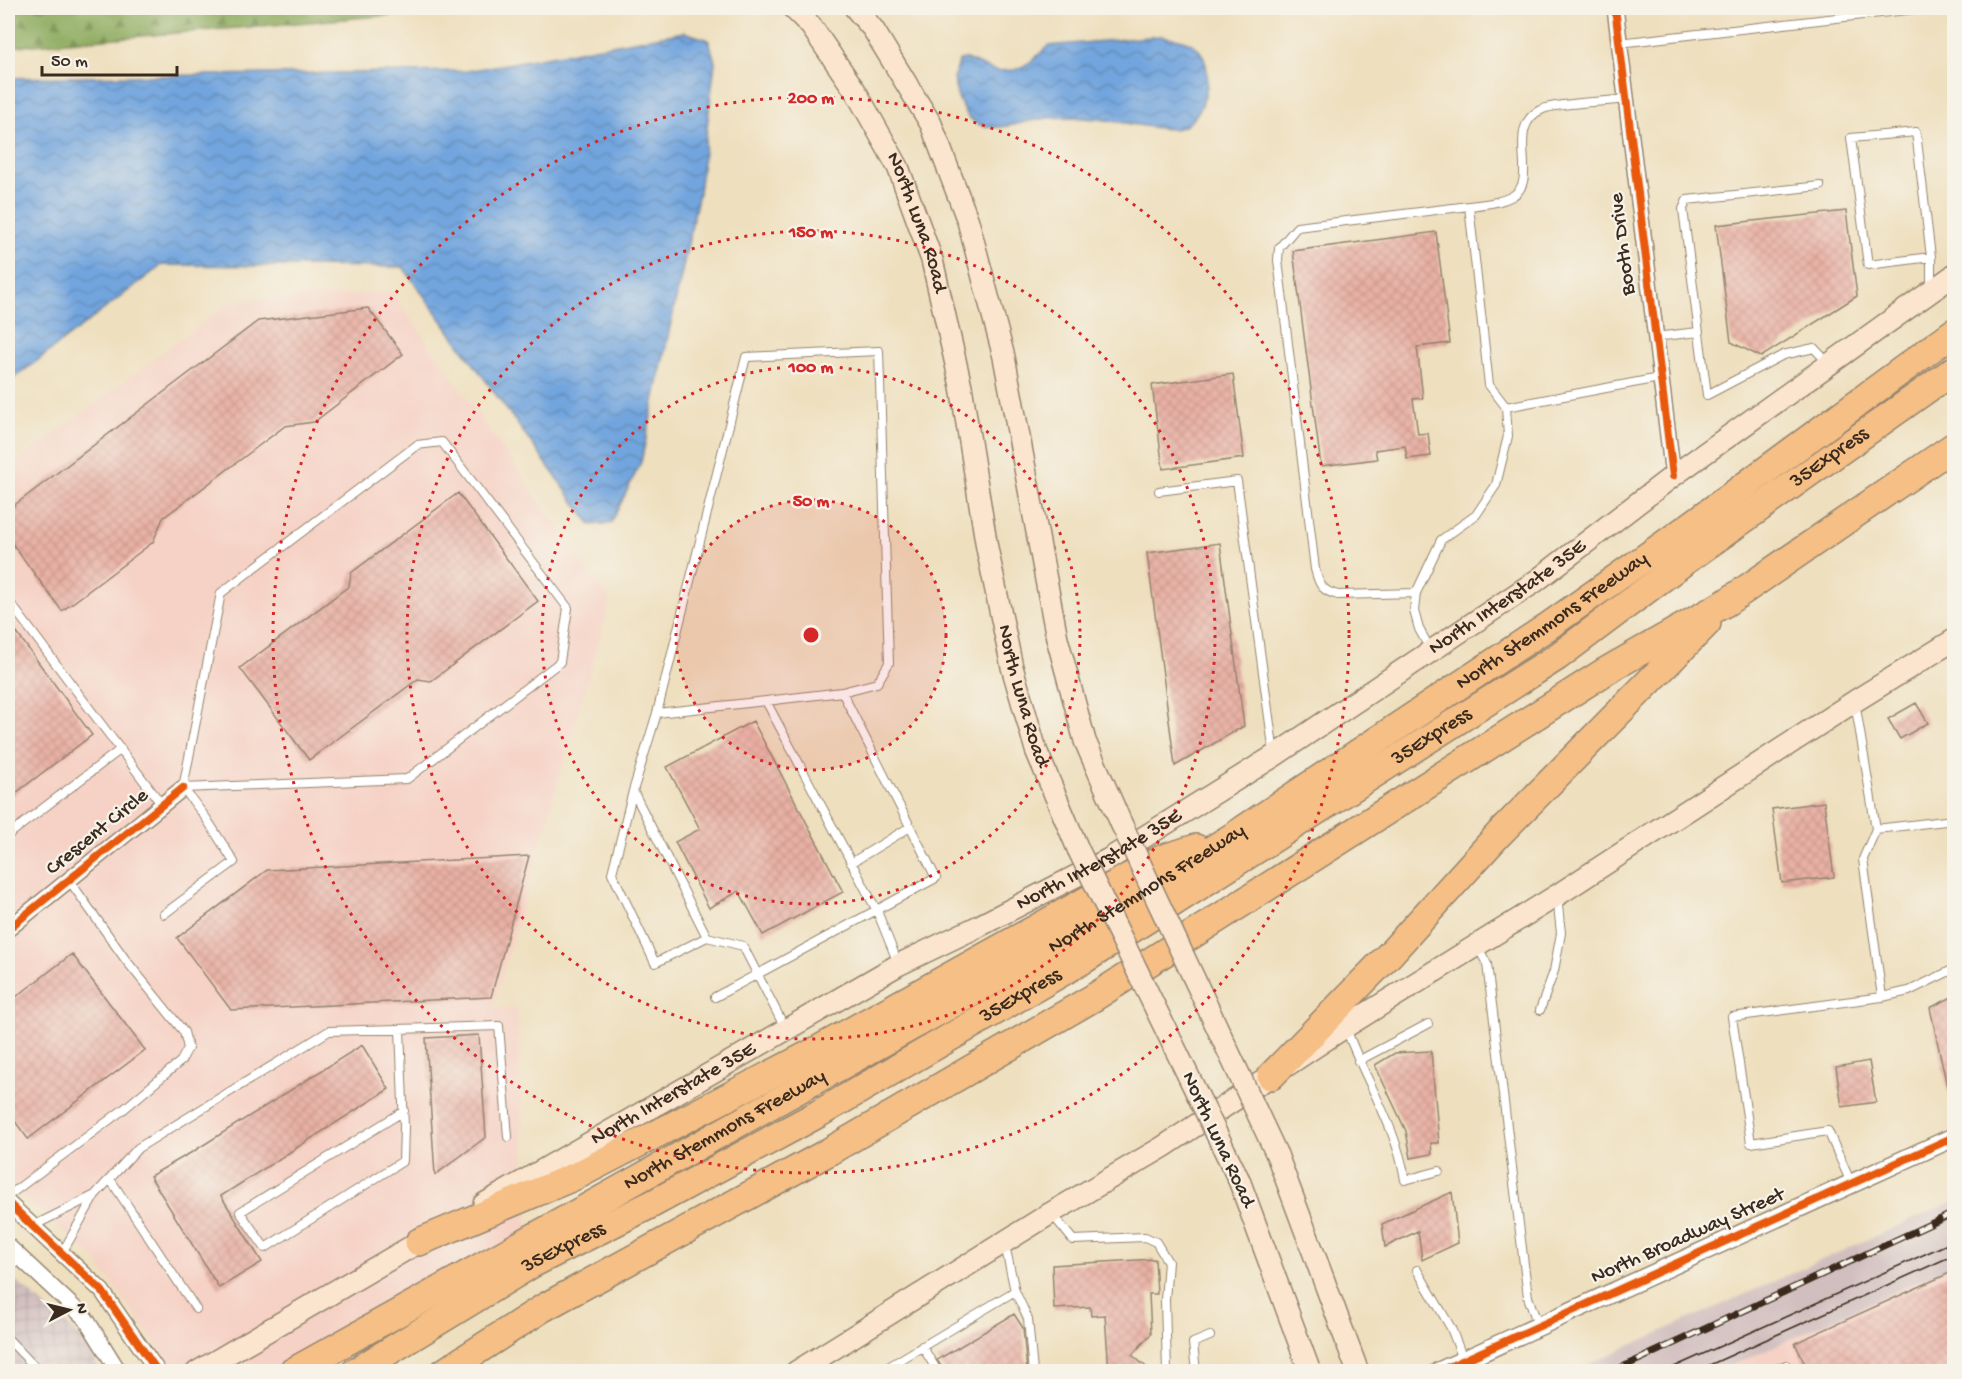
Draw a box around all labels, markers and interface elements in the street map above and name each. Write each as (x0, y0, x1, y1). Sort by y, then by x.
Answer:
scale bar (42, 39, 177, 77)
text: 50 m (51, 52, 88, 73)
text: 200 m (788, 89, 834, 110)
street label: North Luna Road (880, 148, 952, 297)
street label: Booth Drive (1605, 190, 1643, 298)
text: 150 m (788, 223, 833, 244)
text: 100 m (788, 358, 834, 379)
street label: 35Express (1785, 421, 1875, 495)
text: 50 m (793, 492, 830, 513)
street label: North Interstate 35E (1424, 534, 1592, 661)
street label: North Stemmons Freeway (1452, 547, 1653, 696)
street label: North Luna Road (991, 623, 1055, 773)
centre of rings (801, 625, 821, 645)
street label: 35Express (1386, 701, 1478, 772)
street label: Crescent Circle (42, 783, 155, 882)
street label: North Interstate 35E (1012, 803, 1188, 917)
street label: North Stemmons Freeway (1044, 819, 1251, 960)
street label: 35Express (975, 962, 1067, 1030)
street label: North Interstate 35E (587, 1037, 761, 1152)
street label: North Stemmons Freeway (620, 1064, 831, 1197)
street label: North Luna Road (1175, 1068, 1260, 1213)
street label: North Broadway Street (1587, 1182, 1791, 1291)
street label: 35Express (517, 1216, 611, 1280)
north arrow (39, 1280, 99, 1340)
text: N (70, 1302, 91, 1315)

